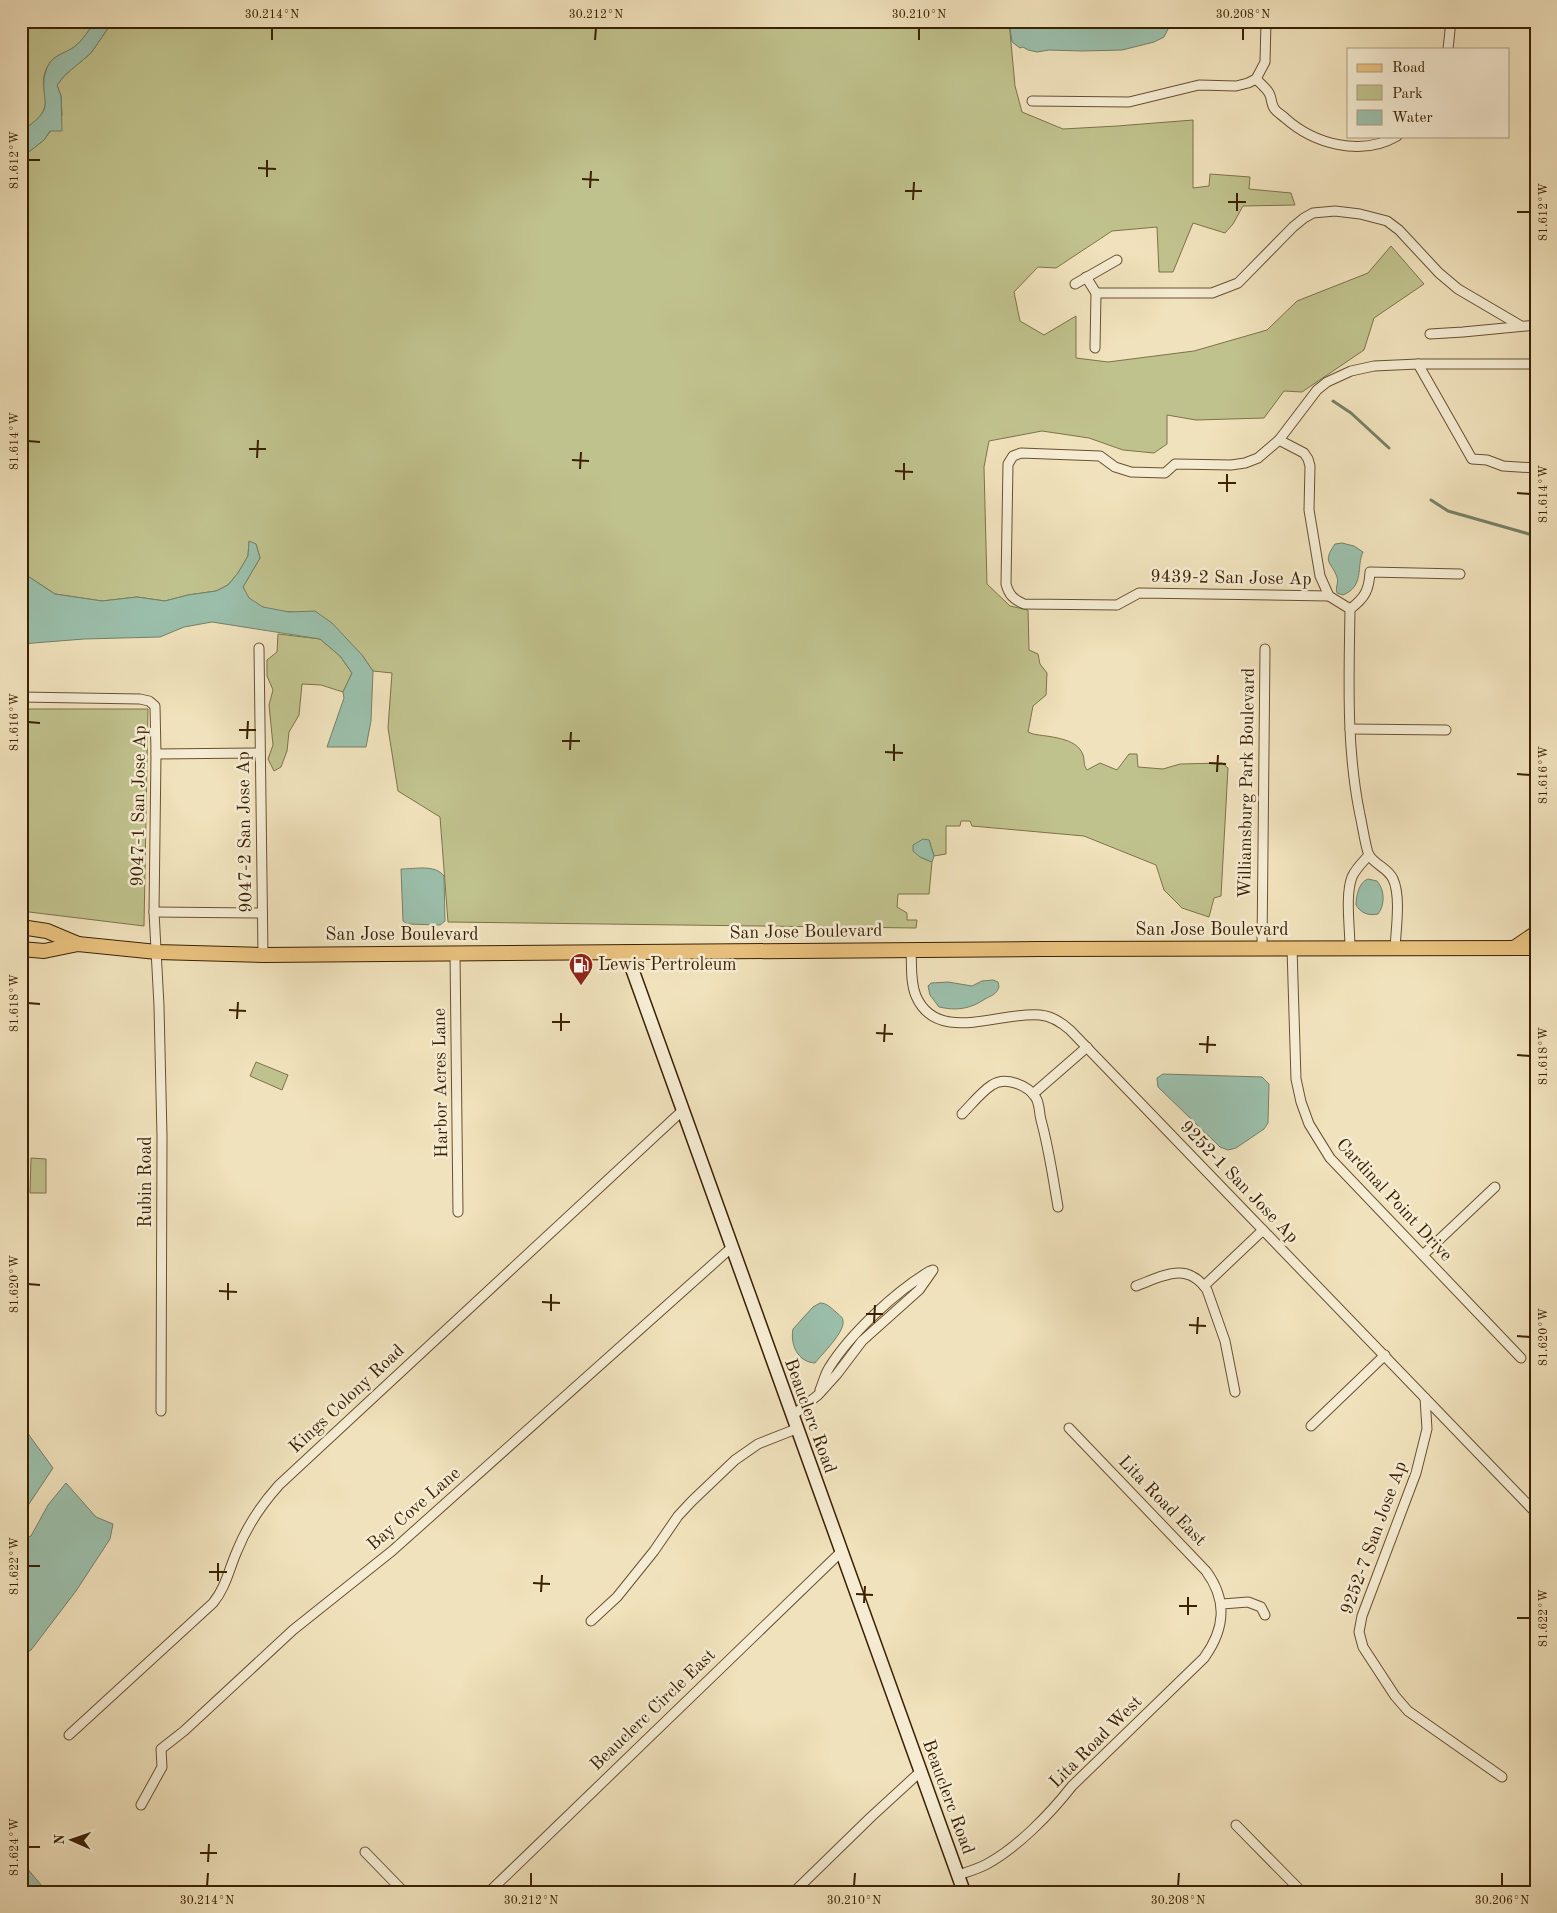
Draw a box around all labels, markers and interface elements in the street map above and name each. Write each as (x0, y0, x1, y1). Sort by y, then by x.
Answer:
text: 30.214°N (245, 9, 299, 21)
text: 30.212°N (569, 9, 623, 21)
text: 30.210°N (892, 9, 946, 21)
text: 30.208°N (1216, 9, 1270, 21)
legend (1347, 48, 1510, 138)
text: Road (1392, 61, 1426, 76)
text: Park (1392, 87, 1423, 102)
text: Water (1392, 111, 1433, 126)
text: 81.612°W (9, 131, 21, 189)
text: 81.612°W (1538, 183, 1550, 241)
text: 81.614°W (9, 412, 21, 470)
text: 81.614°W (1538, 465, 1550, 523)
street label: 9439-2 San Jose Ap (1150, 568, 1312, 588)
street label: Williamsburg Park Boulevard (1236, 668, 1258, 898)
text: 81.616°W (9, 693, 21, 751)
street label: 9047-1 San Jose Ap (129, 725, 149, 887)
text: 81.616°W (1538, 746, 1550, 804)
street label: 9047-2 San Jose Ap (235, 751, 255, 913)
street label: San Jose Boulevard (1135, 921, 1289, 939)
street label: San Jose Boulevard (729, 922, 883, 942)
street label: San Jose Boulevard (325, 926, 479, 944)
fuel station icon: Lewis Pertroleum (568, 952, 594, 986)
place label: Lewis Pertroleum (598, 956, 737, 974)
text: 81.618°W (9, 974, 21, 1032)
street label: Harbor Acres Lane (431, 1008, 451, 1158)
text: 81.618°W (1538, 1027, 1550, 1085)
street label: 9252-1 San Jose Ap (1176, 1118, 1302, 1246)
street label: Cardinal Point Drive (1333, 1135, 1455, 1265)
street label: Rubin Road (137, 1136, 155, 1228)
text: 81.620°W (9, 1255, 21, 1313)
text: 81.620°W (1538, 1308, 1550, 1366)
street label: Kings Colony Road (286, 1341, 408, 1457)
street label: Beauclerc Road (781, 1356, 839, 1476)
street label: Lita Road East (1115, 1452, 1209, 1550)
street label: 9252-7 San Jose Ap (1338, 1459, 1410, 1617)
street label: Bay Cove Lane (364, 1464, 464, 1554)
text: 81.622°W (9, 1537, 21, 1595)
text: 81.622°W (1538, 1589, 1550, 1647)
street label: Beauclerc Circle East (587, 1646, 719, 1774)
street label: Lita Road West (1046, 1692, 1146, 1792)
street label: Beauclerc Road (919, 1737, 977, 1857)
north arrow (48, 1816, 98, 1866)
text: 81.624°W (9, 1818, 21, 1876)
text: N (53, 1834, 67, 1845)
text: 30.214°N (180, 1895, 234, 1907)
text: 30.212°N (504, 1895, 558, 1907)
text: 30.210°N (827, 1895, 881, 1907)
text: 30.208°N (1151, 1895, 1205, 1907)
text: 30.206°N (1475, 1895, 1529, 1907)

